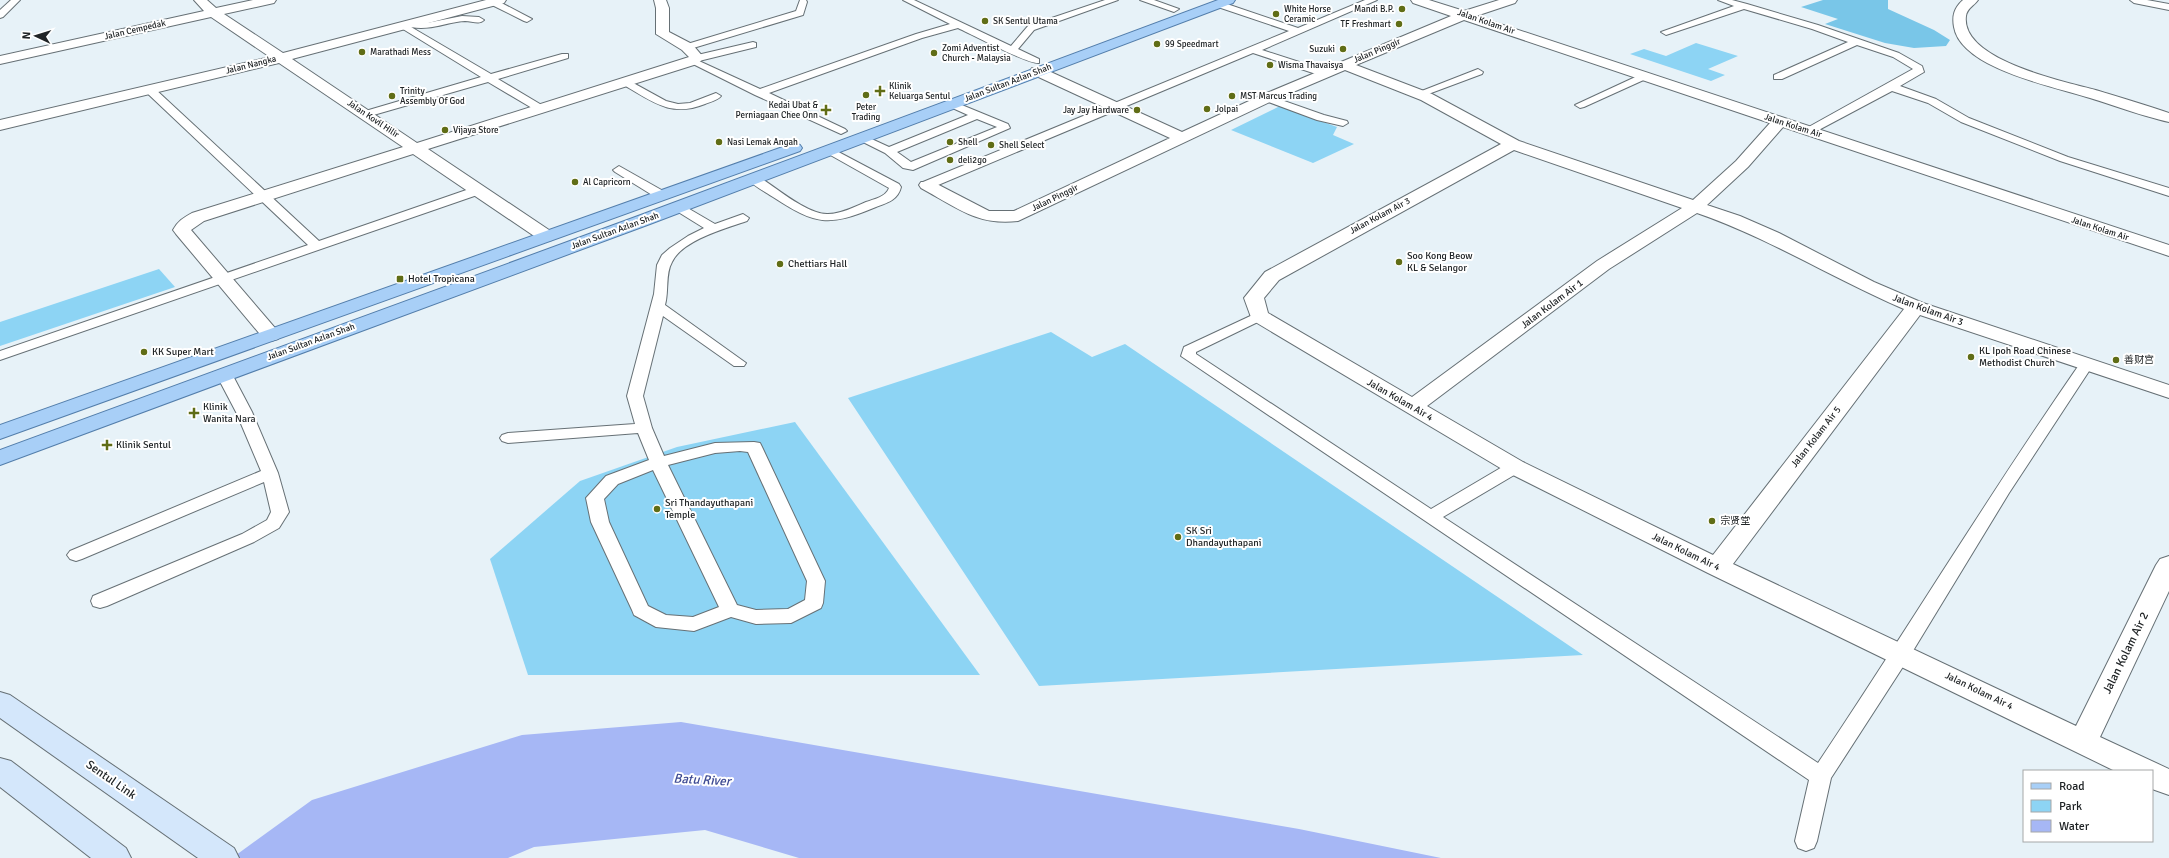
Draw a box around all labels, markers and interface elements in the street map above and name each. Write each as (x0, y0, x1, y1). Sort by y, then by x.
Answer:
place label: White Horse Ceramic (1284, 4, 1331, 25)
place label: Mandi B.P. (1354, 4, 1394, 15)
marker: Mandi B.P. (1397, 4, 1407, 14)
street label: Jalan Kolam Air (1456, 7, 1517, 37)
marker: White Horse Ceramic (1271, 9, 1281, 19)
north arrow (16, 16, 56, 56)
marker: SK Sentul Utama (980, 16, 990, 26)
place label: SK Sentul Utama (993, 16, 1058, 27)
street label: Jalan Cempedak (103, 17, 167, 42)
place label: TF Freshmart (1341, 19, 1391, 30)
marker: TF Freshmart (1394, 19, 1404, 29)
text: N (20, 31, 33, 40)
street label: Jalan Pinggir (1352, 36, 1403, 66)
marker: 99 Speedmart (1152, 39, 1162, 49)
place label: 99 Speedmart (1165, 39, 1219, 50)
place label: Zomi Adventist Church - Malaysia (942, 43, 1011, 64)
place label: Suzuki (1309, 44, 1335, 55)
marker: Suzuki (1338, 44, 1348, 54)
marker: Marathadi Mess (357, 47, 367, 57)
place label: Marathadi Mess (370, 47, 431, 58)
marker: Zomi Adventist Church - Malaysia (929, 48, 939, 58)
street label: Jalan Nangka (224, 53, 278, 77)
marker: Wisma Thavaisya (1265, 60, 1275, 70)
place label: Wisma Thavaisya (1278, 60, 1344, 71)
street label: Jalan Sultan Azlan Shah (963, 61, 1053, 105)
place label: Klinik Keluarga Sentul (889, 81, 951, 102)
marker: Klinik Keluarga Sentul (874, 85, 886, 97)
place label: Trinity Assembly Of God (400, 86, 465, 107)
marker: Peter Trading (861, 90, 871, 100)
marker: Trinity Assembly Of God (387, 91, 397, 101)
marker: MST Marcus Trading (1227, 91, 1237, 101)
place label: MST Marcus Trading (1240, 91, 1317, 102)
street label: Jalan Kovil Hilir (345, 98, 402, 141)
place label: Kedai Ubat & Perniagaan Chee Onn (736, 100, 818, 121)
place label: Peter Trading (852, 102, 881, 123)
marker: Jolpai (1202, 104, 1212, 114)
place label: Jolpai (1215, 104, 1238, 115)
marker: Kedai Ubat & Perniagaan Chee Onn (821, 105, 831, 115)
place label: Jay Jay Hardware (1063, 105, 1129, 116)
marker: Jay Jay Hardware (1132, 105, 1142, 115)
street label: Jalan Kolam Air (1763, 111, 1824, 141)
marker: Vijaya Store (440, 125, 450, 135)
place label: Vijaya Store (453, 125, 499, 136)
marker: Nasi Lemak Angah (714, 137, 724, 147)
place label: Nasi Lemak Angah (727, 137, 798, 148)
marker: Shell (945, 137, 955, 147)
place label: Shell (958, 137, 978, 148)
marker: Shell Select (986, 140, 996, 150)
place label: Shell Select (999, 140, 1045, 151)
marker: deli2go (945, 155, 955, 165)
place label: deli2go (958, 155, 987, 166)
marker: Al Capricorn (570, 177, 580, 187)
place label: Al Capricorn (583, 177, 631, 188)
street label: Jalan Pinggir (1030, 182, 1081, 214)
street label: Jalan Kolam Air 3 (1348, 195, 1412, 237)
street label: Jalan Sultan Azlan Shah (570, 210, 660, 252)
street label: Jalan Kolam Air (2070, 214, 2131, 244)
place label: Soo Kong Beow KL & Selangor (1407, 250, 1473, 274)
marker: Soo Kong Beow KL & Selangor (1394, 257, 1404, 267)
place label: Chettiars Hall (788, 258, 847, 270)
marker: Chettiars Hall (775, 259, 785, 269)
place label: Hotel Tropicana (408, 273, 475, 285)
marker: Hotel Tropicana (395, 274, 405, 284)
street label: Jalan Kolam Air 1 (1519, 277, 1585, 331)
street label: Jalan Kolam Air 3 (1891, 292, 1965, 328)
street label: Jalan Sultan Azlan Shah (266, 321, 356, 363)
place label: KL Ipoh Road Chinese Methodist Church (1979, 345, 2071, 369)
place label: KK Super Mart (152, 346, 214, 358)
marker: KK Super Mart (139, 347, 149, 357)
marker: KL Ipoh Road Chinese Methodist Church (1966, 352, 1976, 362)
place label: 善财宫 (2124, 354, 2154, 366)
marker: 善财宫 (2111, 355, 2121, 365)
street label: Jalan Kolam Air 4 (1365, 376, 1436, 424)
place label: Klinik Wanita Nara (203, 401, 256, 425)
street label: Jalan Kolam Air 5 (1788, 404, 1844, 470)
marker: Klinik Wanita Nara (188, 407, 200, 419)
marker: Klinik Sentul (101, 439, 113, 451)
place label: Klinik Sentul (116, 439, 171, 451)
place label: Sri Thandayuthapani Temple (665, 497, 753, 521)
marker: Sri Thandayuthapani Temple (652, 504, 662, 514)
place label: 宗贤堂 (1720, 515, 1750, 527)
marker: 宗贤堂 (1707, 516, 1717, 526)
place label: SK Sri Dhandayuthapani (1186, 525, 1261, 549)
street label: Jalan Kolam Air 4 (1650, 530, 1723, 574)
marker: SK Sri Dhandayuthapani (1173, 532, 1183, 542)
street label: Jalan Kolam Air 2 (2100, 610, 2152, 696)
street label: Jalan Kolam Air 4 (1943, 669, 2016, 713)
street label: Sentul Link (83, 757, 139, 803)
legend (2023, 770, 2153, 842)
water label: Batu River (673, 771, 733, 790)
text: Road (2059, 779, 2085, 794)
text: Park (2059, 799, 2082, 814)
text: Water (2059, 819, 2090, 834)

